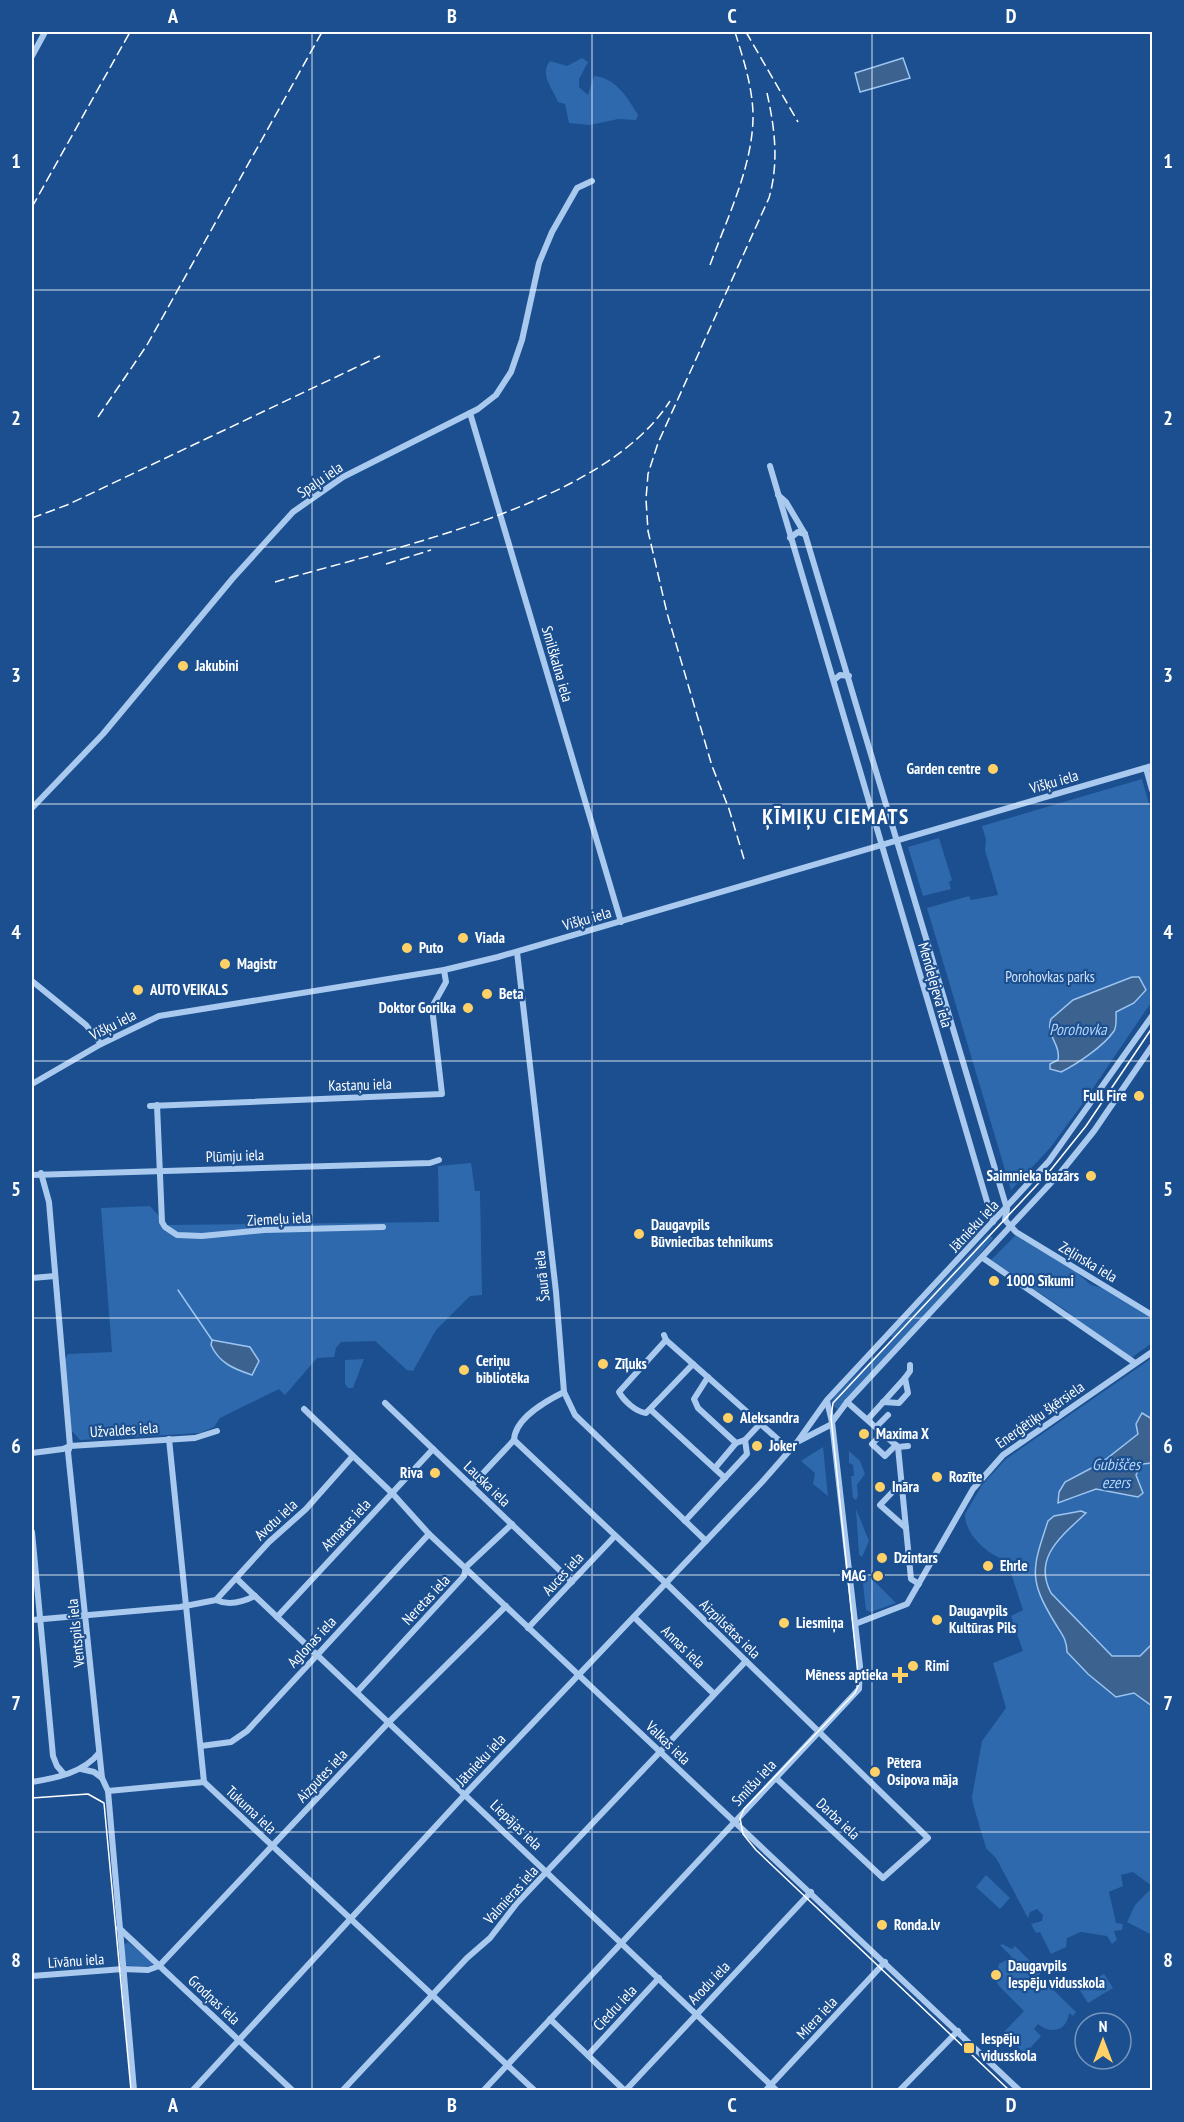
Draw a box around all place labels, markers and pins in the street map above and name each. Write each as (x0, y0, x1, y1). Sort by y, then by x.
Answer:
place label: Jakubini (194, 656, 239, 675)
marker: Jakubini (176, 659, 190, 673)
place label: Garden centre (907, 759, 981, 778)
marker: Garden centre (986, 762, 1000, 776)
place label: Viada (474, 928, 505, 947)
marker: Viada (456, 931, 470, 945)
place label: Puto (419, 938, 444, 957)
marker: Puto (400, 941, 414, 955)
place label: Magistr (237, 954, 278, 973)
marker: Magistr (218, 957, 232, 971)
place label: AUTO VEIKALS (149, 980, 229, 999)
marker: AUTO VEIKALS (131, 983, 145, 997)
place label: Beta (499, 984, 523, 1003)
marker: Beta (480, 987, 494, 1001)
place label: Doktor Gorilka (379, 998, 456, 1017)
marker: Doktor Gorilka (461, 1001, 475, 1015)
place label: Full Fire (1083, 1086, 1127, 1105)
marker: Full Fire (1132, 1089, 1146, 1103)
place label: Saimnieka bazārs (987, 1166, 1079, 1185)
marker: Saimnieka bazārs (1084, 1169, 1098, 1183)
place label: Daugavpils Būvniecības tehnikums (651, 1215, 773, 1251)
marker: Daugavpils Būvniecības tehnikums (632, 1227, 646, 1241)
place label: 1000 Sīkumi (1006, 1271, 1074, 1290)
marker: 1000 Sīkumi (987, 1274, 1001, 1288)
place label: Ceriņu bibliotēka (476, 1351, 530, 1387)
place label: Zīļuks (615, 1354, 647, 1373)
marker: Zīļuks (596, 1357, 610, 1371)
marker: Ceriņu bibliotēka (457, 1363, 471, 1377)
place label: Aleksandra (739, 1408, 799, 1427)
marker: Aleksandra (721, 1411, 735, 1425)
place label: Maxima X (876, 1424, 929, 1443)
marker: Maxima X (857, 1427, 871, 1441)
place label: Joker (768, 1436, 797, 1455)
marker: Joker (750, 1439, 764, 1453)
place label: Riva (400, 1463, 423, 1482)
marker: Riva (428, 1466, 442, 1480)
place label: Rozīte (949, 1467, 982, 1486)
marker: Rozīte (930, 1470, 944, 1484)
place label: Ināra (892, 1477, 919, 1496)
marker: Ināra (873, 1480, 887, 1494)
place label: Dzintars (894, 1548, 938, 1567)
marker: Dzintars (875, 1551, 889, 1565)
place label: Ehrle (1000, 1556, 1028, 1575)
marker: Ehrle (981, 1559, 995, 1573)
place label: MAG (841, 1566, 866, 1585)
marker: MAG (871, 1569, 885, 1583)
place label: Daugavpils Kultūras Pils (949, 1601, 1016, 1637)
place label: Liesmiņa (796, 1613, 844, 1633)
marker: Daugavpils Kultūras Pils (930, 1613, 944, 1627)
marker: Liesmiņa (777, 1616, 791, 1630)
place label: Rimi (925, 1656, 949, 1675)
marker: Rimi (906, 1659, 920, 1673)
place label: Mēness aptieka (805, 1665, 888, 1684)
marker: Mēness aptieka (893, 1668, 907, 1682)
place label: Pētera Osipova māja (887, 1753, 958, 1789)
marker: Pētera Osipova māja (868, 1765, 882, 1779)
place label: Ronda.lv (894, 1915, 941, 1934)
marker: Ronda.lv (875, 1918, 889, 1932)
place label: Daugavpils Iespēju vidusskola (1008, 1956, 1105, 1992)
marker: Daugavpils Iespēju vidusskola (989, 1968, 1003, 1982)
place label: Iespēju vidusskola (980, 2029, 1037, 2065)
marker: Iespēju vidusskola (962, 2041, 976, 2055)

